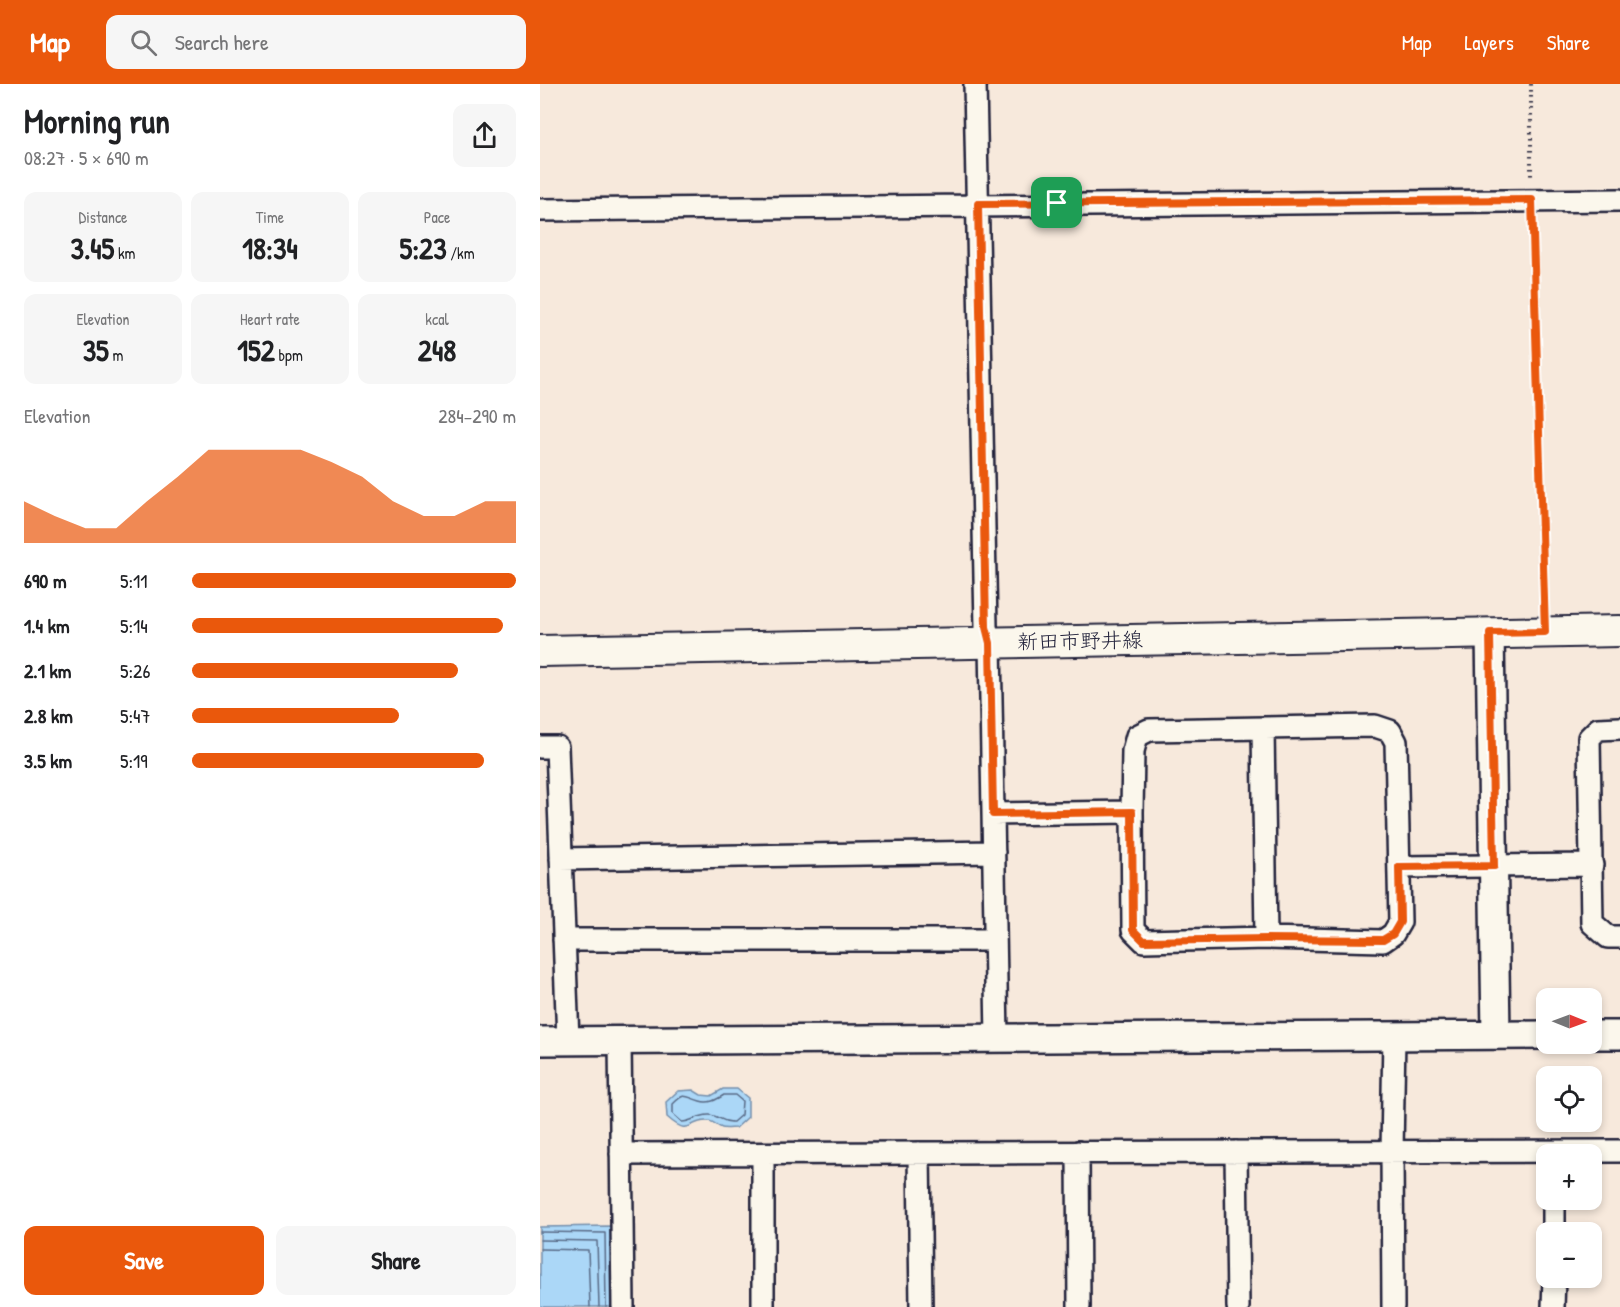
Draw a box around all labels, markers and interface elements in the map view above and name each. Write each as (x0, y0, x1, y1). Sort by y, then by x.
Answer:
search box (106, 15, 526, 69)
text: Map (30, 23, 70, 61)
icon: search (127, 26, 160, 59)
text: Search here (175, 27, 269, 57)
text: Map (1402, 28, 1431, 57)
text: Layers (1464, 28, 1514, 57)
text: Share (1547, 28, 1590, 57)
text: Morning run (24, 99, 170, 143)
button: share (453, 104, 516, 167)
text: 08:27 · 5 × 690 m (24, 144, 149, 171)
pin (1031, 177, 1082, 228)
icon: arrive (1040, 186, 1073, 219)
text: Distance (79, 206, 127, 228)
text: Time (256, 206, 284, 228)
text: Pace (424, 206, 450, 228)
text: 3.45 (70, 228, 114, 268)
text: 18:34 (242, 228, 298, 268)
text: 5:23 (399, 228, 447, 268)
text: km (114, 242, 136, 264)
text: /km (447, 242, 475, 264)
text: Elevation (76, 308, 130, 330)
text: Heart rate (240, 308, 300, 330)
text: kcal (425, 308, 449, 330)
text: 35 (83, 330, 109, 370)
text: 152 (237, 330, 275, 370)
text: 248 (418, 330, 456, 370)
text: m (109, 344, 123, 366)
text: bpm (275, 344, 303, 366)
text: Elevation (24, 402, 90, 429)
text: 284–290 m (438, 402, 516, 429)
text: 690 m (24, 567, 66, 594)
text: 5:11 (120, 567, 148, 594)
text: 1.4 km (24, 612, 70, 639)
text: 5:14 (120, 612, 148, 639)
street label: 新田市野井線 (1017, 625, 1143, 656)
text: 2.1 km (24, 657, 71, 684)
text: 5:26 (120, 657, 150, 684)
text: 2.8 km (24, 702, 73, 729)
text: 5:47 (120, 702, 151, 729)
text: 3.5 km (24, 747, 72, 774)
text: 5:19 (120, 747, 148, 774)
north arrow (1536, 988, 1602, 1054)
map controls (1536, 988, 1602, 1288)
button: locate (1536, 1066, 1602, 1132)
button: + (1536, 1144, 1602, 1210)
button: − (1536, 1222, 1602, 1288)
button: Save (24, 1226, 264, 1295)
button: Share (276, 1226, 516, 1295)

